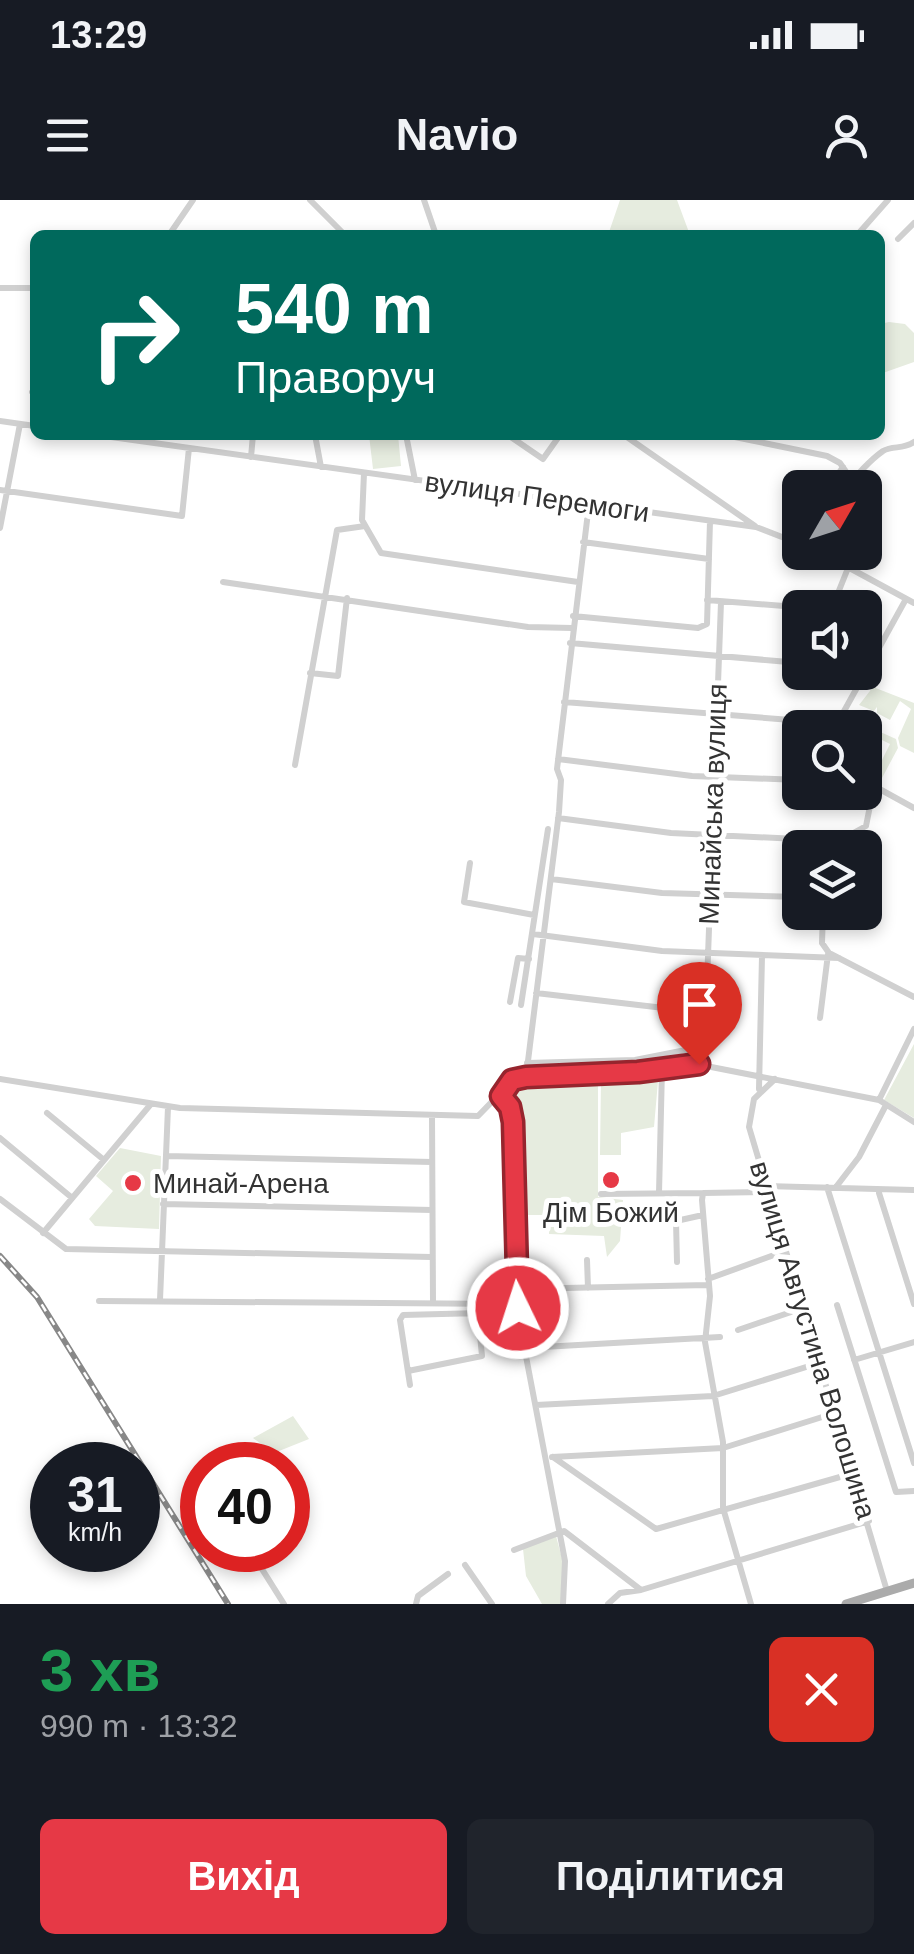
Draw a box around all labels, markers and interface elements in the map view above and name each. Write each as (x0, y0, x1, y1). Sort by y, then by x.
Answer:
text: 13:29 (50, 14, 147, 56)
icon: menu (40, 108, 95, 163)
icon: person (819, 108, 874, 163)
text: Navio (396, 109, 518, 160)
icon: right (70, 270, 200, 400)
text: 540 m (235, 270, 433, 348)
text: Праворуч (235, 352, 436, 403)
street label: вулиця Перемоги (423, 466, 651, 528)
north arrow (782, 470, 882, 570)
map controls (782, 470, 882, 930)
button: sound (782, 590, 882, 690)
street label: Минайська вулиця (693, 683, 733, 925)
button: search (782, 710, 882, 810)
button: layers (782, 830, 882, 930)
pin (657, 962, 742, 1065)
icon: arrive (672, 977, 727, 1032)
street label: вулиця Августина Волошина (744, 1157, 882, 1523)
place label: Минай-Арена (153, 1168, 329, 1199)
marker: Дім Божий (600, 1169, 622, 1191)
marker: Минай-Арена (122, 1172, 144, 1194)
place label: Дім Божий (543, 1197, 679, 1228)
position arrow (466, 1256, 570, 1360)
speed limit sign: 40 (180, 1442, 310, 1572)
text: 31 (67, 1467, 123, 1523)
text: km/h (68, 1518, 122, 1546)
text: 3 хв (40, 1637, 160, 1704)
button: close (769, 1637, 874, 1742)
text: 990 m · 13:32 (40, 1708, 237, 1744)
button: Вихід (40, 1819, 447, 1934)
button: Поділитися (467, 1819, 874, 1934)

